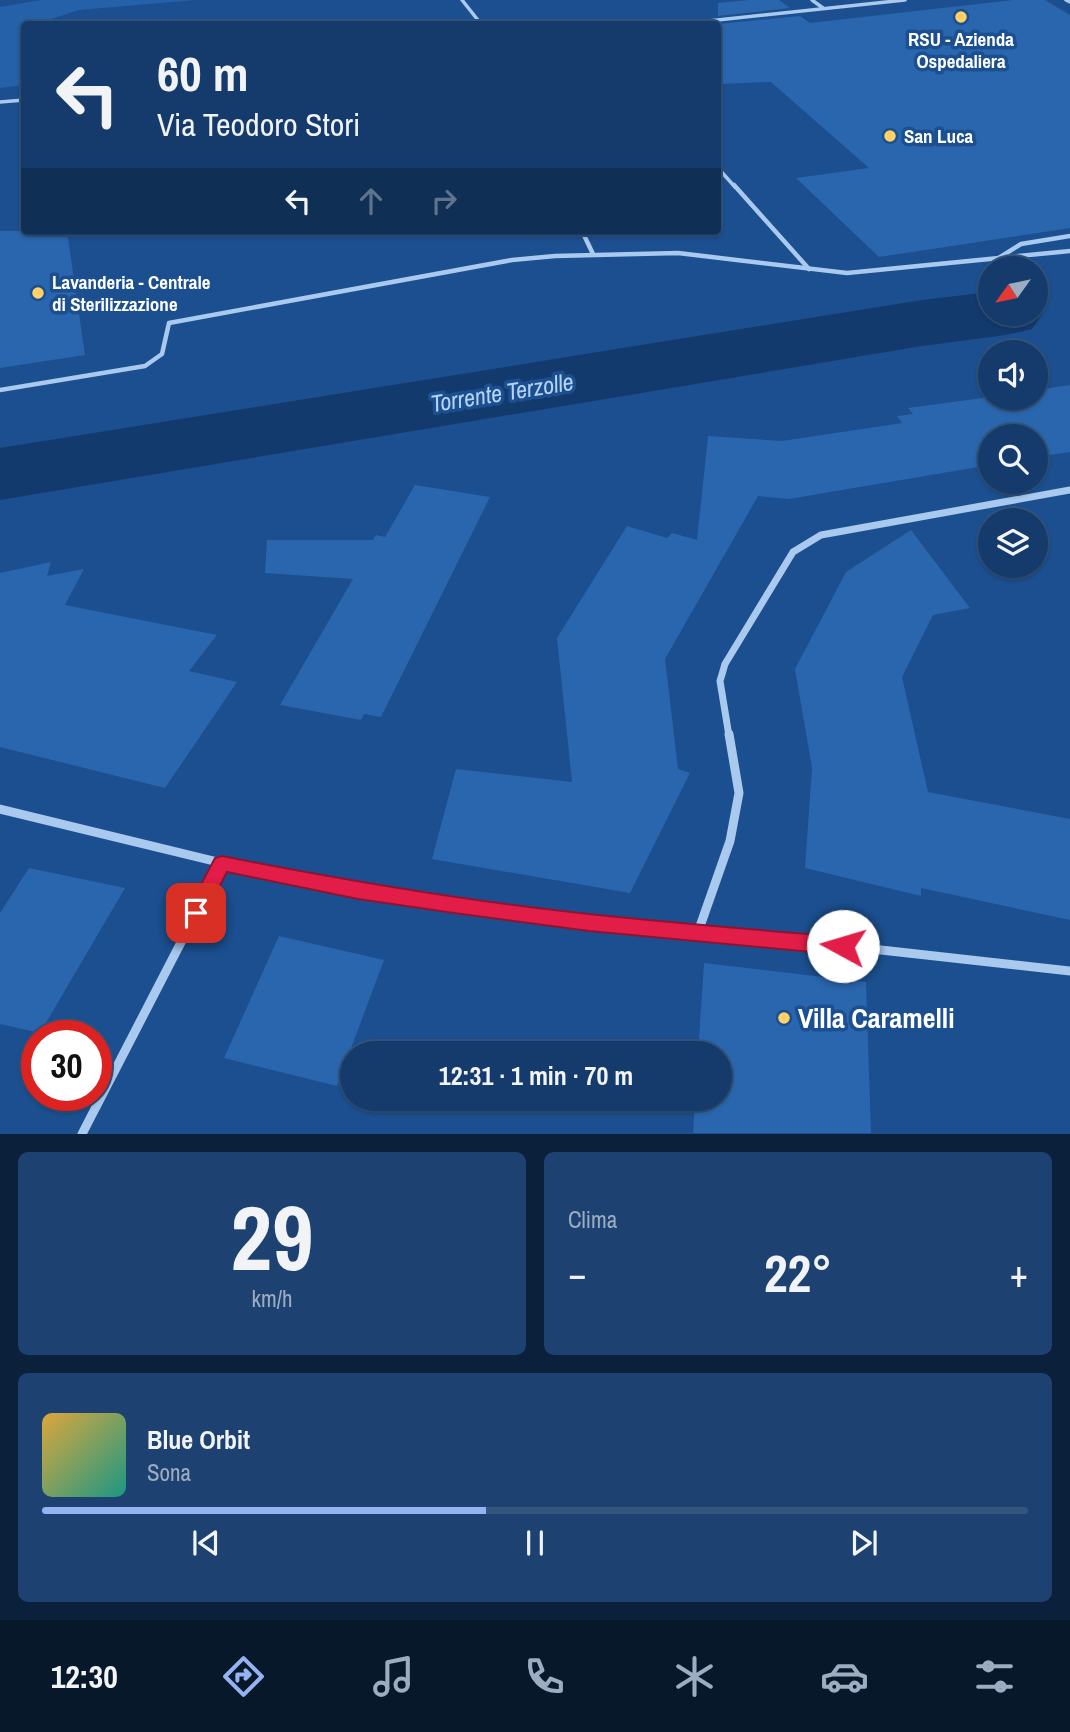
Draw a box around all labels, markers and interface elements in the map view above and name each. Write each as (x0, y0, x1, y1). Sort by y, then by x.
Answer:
marker: RSU - Azienda Ospedaliera (953, 9, 969, 25)
place label: RSU - Azienda Ospedaliera (908, 26, 1014, 74)
text: 60 m (157, 40, 249, 106)
icon: left (42, 49, 133, 140)
text: Via Teodoro Stori (157, 103, 360, 146)
place label: San Luca (904, 123, 974, 149)
marker: San Luca (882, 128, 898, 144)
icon: left (279, 182, 317, 220)
icon: ahead (352, 182, 390, 220)
icon: right (425, 182, 463, 220)
north arrow (978, 256, 1048, 326)
map controls (978, 256, 1048, 578)
place label: Lavanderia - Centrale di Sterilizzazione (52, 269, 211, 317)
marker: Lavanderia - Centrale di Sterilizzazione (30, 285, 46, 301)
button: sound (978, 340, 1048, 410)
water label: Torrente Terzolle (428, 365, 576, 419)
button: search (978, 424, 1048, 494)
button: layers (978, 508, 1048, 578)
pin (166, 883, 226, 943)
icon: arrive (177, 894, 215, 932)
position arrow (806, 909, 880, 983)
place label: Villa Caramelli (798, 999, 955, 1037)
marker: Villa Caramelli (776, 1010, 792, 1026)
speed limit sign: 30 (21, 1020, 112, 1111)
text: 12:31 · 1 min · 70 m (439, 1058, 633, 1093)
text: 29 (231, 1176, 314, 1298)
text: Clima (568, 1204, 617, 1235)
text: 22° (764, 1238, 832, 1308)
text: − (568, 1248, 586, 1299)
text: + (1010, 1248, 1028, 1299)
text: km/h (252, 1283, 292, 1314)
text: Blue Orbit (147, 1422, 250, 1457)
text: Sona (147, 1457, 191, 1488)
icon: previous (187, 1524, 225, 1562)
icon: pause (516, 1524, 554, 1562)
icon: next (845, 1524, 883, 1562)
icon: directions (219, 1652, 268, 1701)
icon: music (369, 1652, 418, 1701)
icon: phone (520, 1652, 569, 1701)
icon: climate (670, 1652, 719, 1701)
icon: car (820, 1652, 869, 1701)
icon: filters (970, 1652, 1019, 1701)
text: 12:30 (51, 1655, 118, 1698)

